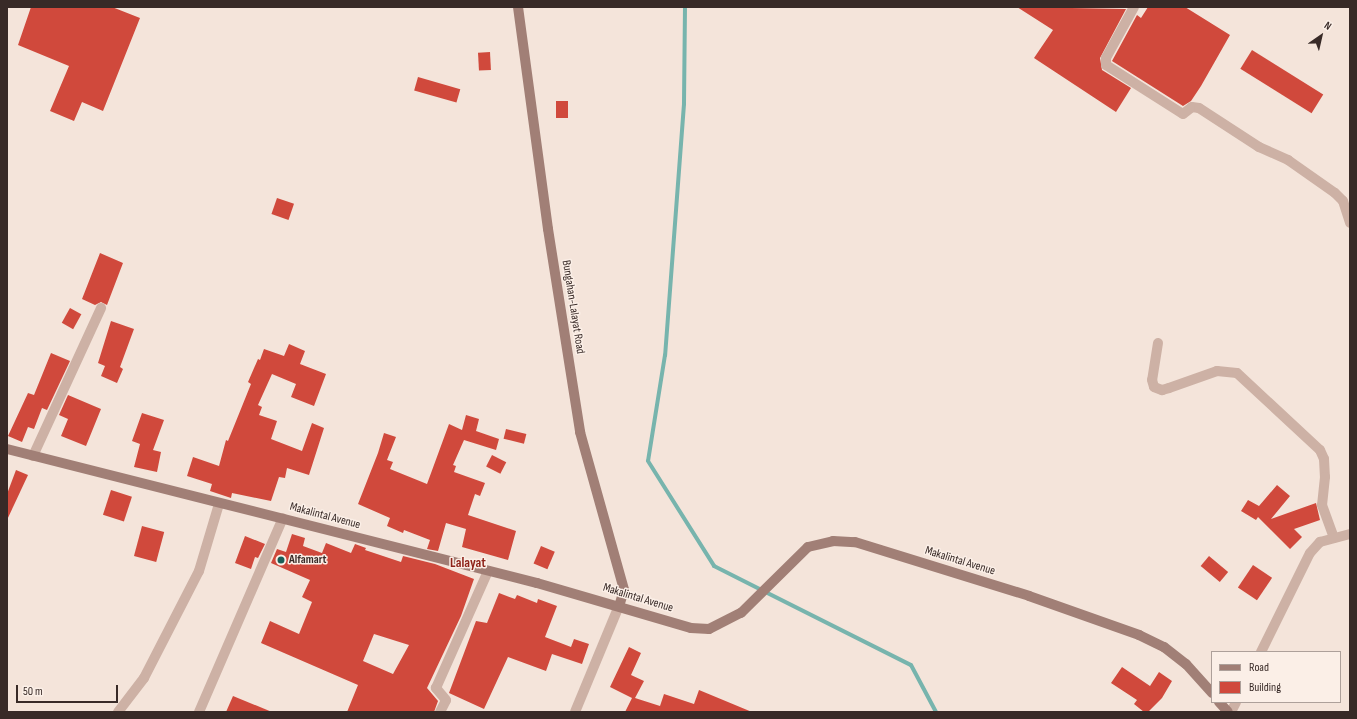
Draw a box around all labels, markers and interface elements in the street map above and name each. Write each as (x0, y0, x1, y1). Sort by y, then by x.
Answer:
north arrow (1301, 16, 1341, 56)
text: N (1322, 19, 1334, 33)
street label: Bungahan-Lalayat Road (558, 259, 588, 355)
street label: Makalintal Avenue (288, 500, 362, 532)
street label: Makalintal Avenue (923, 544, 997, 578)
place label: Alfamart (289, 553, 326, 567)
marker: Alfamart (276, 555, 286, 565)
district label: Lalayat (450, 555, 486, 571)
street label: Makalintal Avenue (601, 581, 675, 615)
legend (1211, 651, 1341, 703)
text: Road (1249, 660, 1269, 675)
scale bar (18, 677, 120, 703)
text: Building (1249, 680, 1281, 695)
text: 50 m (23, 684, 43, 699)

